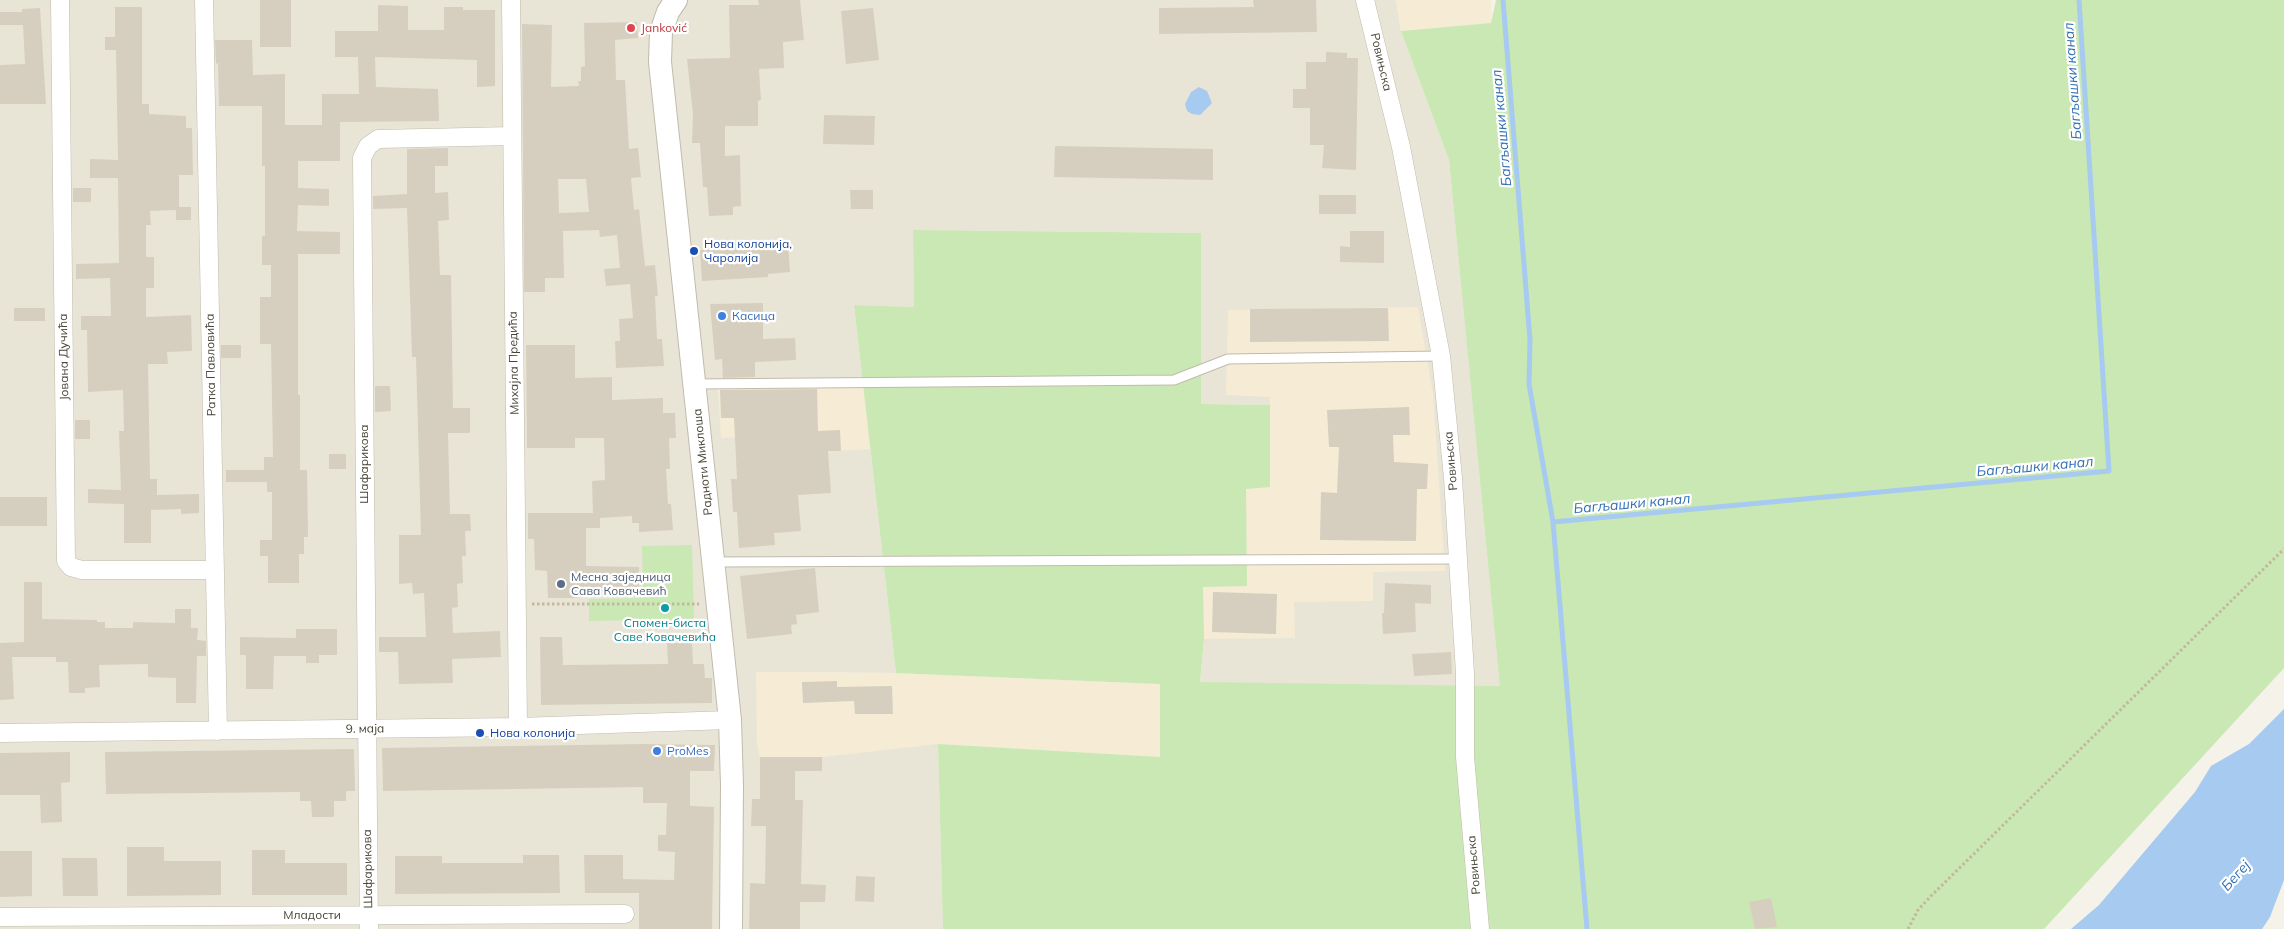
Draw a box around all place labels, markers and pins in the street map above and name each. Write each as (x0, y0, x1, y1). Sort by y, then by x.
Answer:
place label: Janković (641, 21, 687, 35)
marker: Janković (625, 22, 637, 34)
place label: Нова колонија, Чаролија (704, 237, 792, 265)
marker: Нова колонија, Чаролија (688, 245, 700, 257)
place label: Касица (732, 309, 775, 323)
marker: Касица (716, 310, 728, 322)
place label: Месна заједница Сава Ковачевић (571, 570, 671, 598)
marker: Месна заједница Сава Ковачевић (555, 578, 567, 590)
marker: Спомен-биста Саве Ковачевића (659, 602, 671, 614)
place label: Спомен-биста Саве Ковачевића (614, 616, 716, 644)
place label: Нова колонија (490, 726, 575, 740)
marker: Нова колонија (474, 727, 486, 739)
place label: ProMes (667, 744, 709, 758)
marker: ProMes (651, 745, 663, 757)

